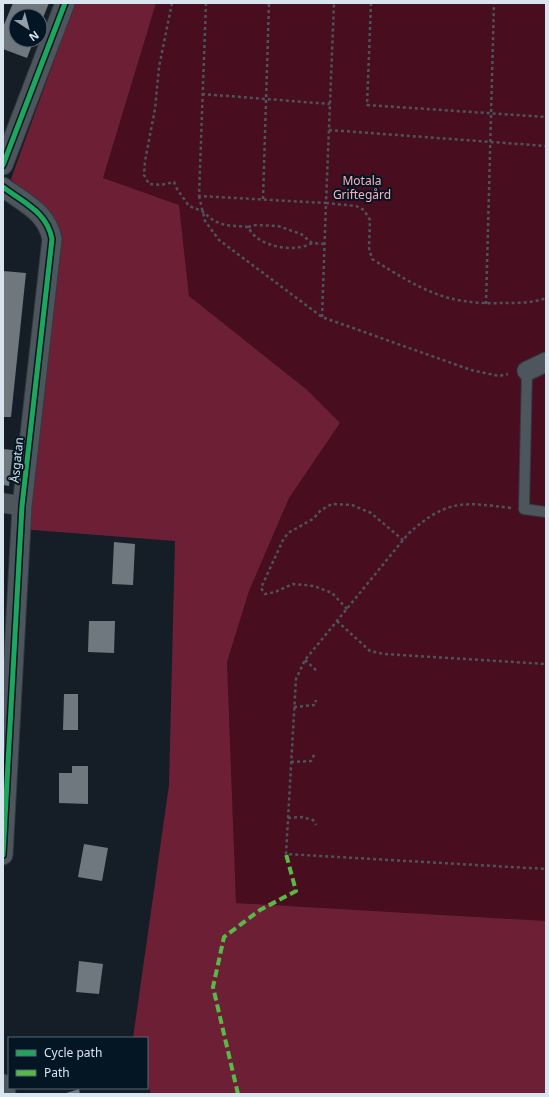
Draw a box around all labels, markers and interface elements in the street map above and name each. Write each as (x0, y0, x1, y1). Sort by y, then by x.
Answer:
north arrow (8, 8, 48, 48)
text: N (26, 28, 42, 45)
park label: Motala Griftegård (333, 172, 391, 203)
street label: Åsgatan (6, 436, 27, 484)
legend (8, 1037, 148, 1089)
text: Cycle path (44, 1044, 102, 1061)
text: Path (44, 1064, 70, 1081)

